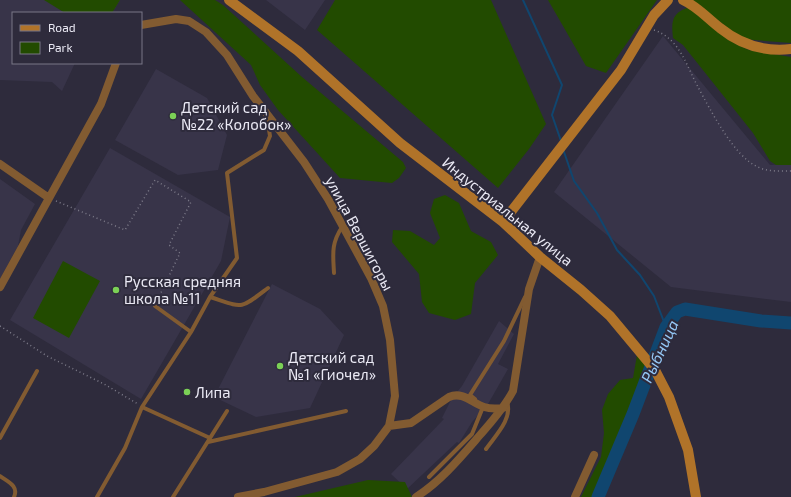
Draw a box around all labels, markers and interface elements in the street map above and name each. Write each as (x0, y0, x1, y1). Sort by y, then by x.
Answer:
legend (12, 12, 142, 64)
text: Road (48, 20, 76, 34)
text: Park (48, 40, 73, 54)
place label: Детский сад №22 «Колобок» (181, 98, 291, 133)
marker: Детский сад №22 «Колобок» (168, 111, 178, 121)
street label: Индустриальная улица (438, 153, 577, 270)
street label: улица Вершигоры (321, 173, 398, 294)
place label: Русская средняя школа №11 (124, 272, 241, 307)
marker: Русская средняя школа №11 (111, 285, 121, 295)
water label: Рыбница (636, 317, 682, 385)
place label: Детский сад №1 «Гиочел» (288, 348, 376, 383)
marker: Детский сад №1 «Гиочел» (275, 361, 285, 371)
place label: Липа (195, 383, 230, 401)
marker: Липа (182, 387, 192, 397)

